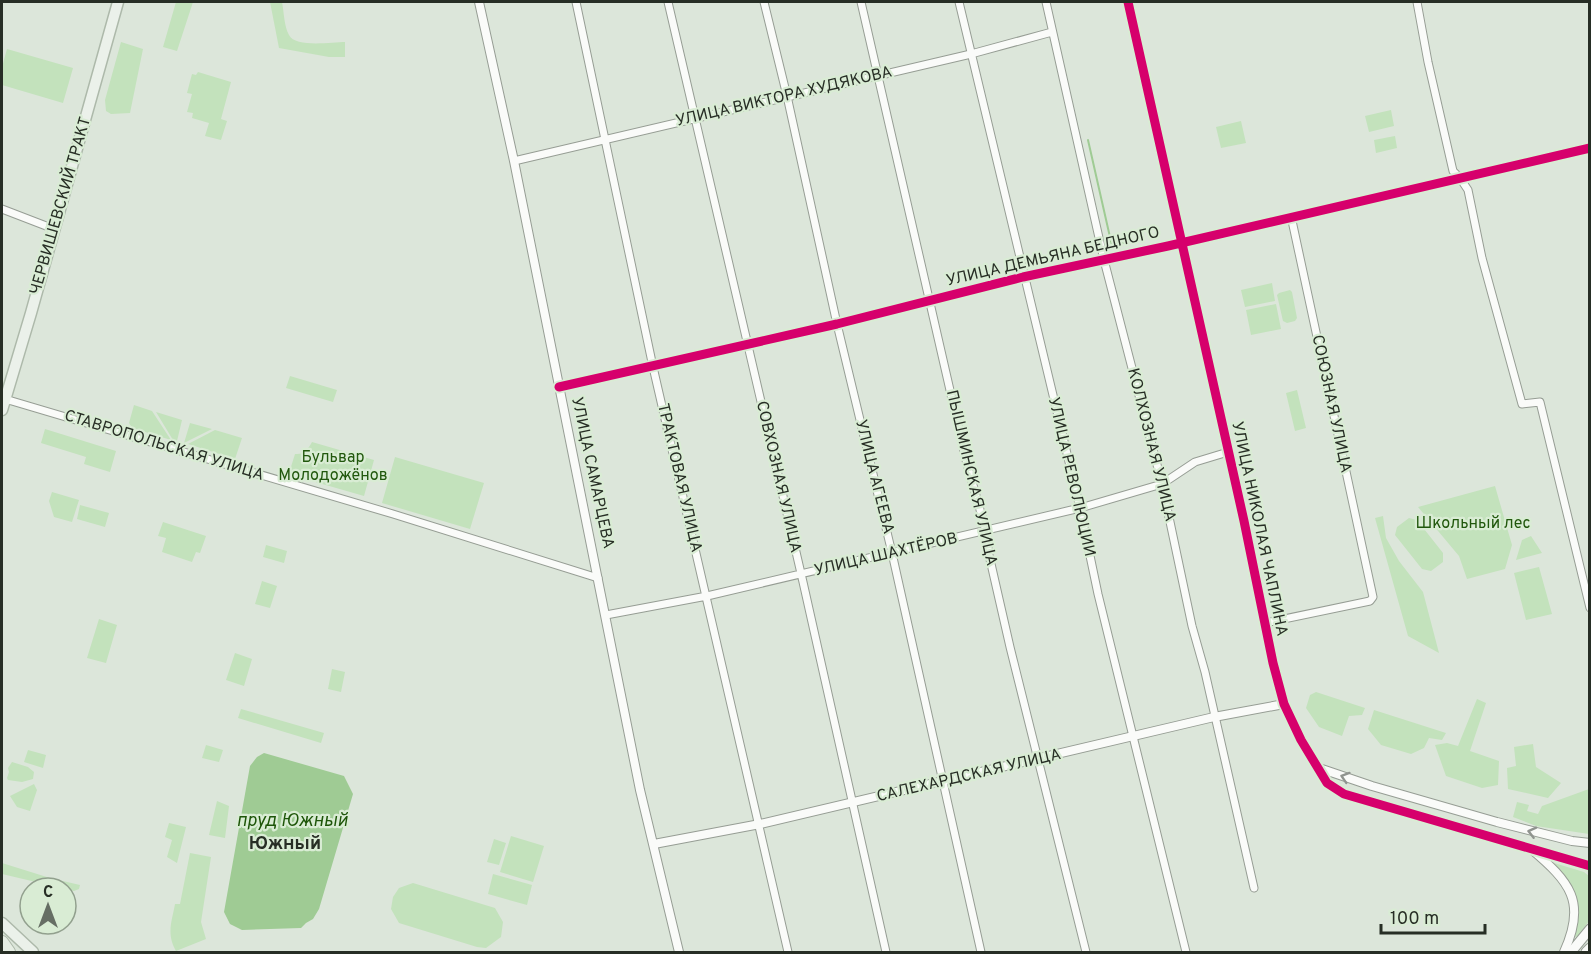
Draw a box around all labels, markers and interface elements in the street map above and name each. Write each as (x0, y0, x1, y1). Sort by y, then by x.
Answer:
street label: УЛИЦА ВИКТОРА ХУДЯКОВА (674, 62, 894, 132)
street label: ЧЕРВИШЕВСКИЙ ТРАКТ (24, 114, 96, 297)
street label: УЛИЦА ДЕМЬЯНА БЕДНОГО (944, 223, 1162, 291)
street label: СОЮЗНАЯ УЛИЦА (1307, 333, 1355, 475)
street label: КОЛХОЗНАЯ УЛИЦА (1122, 366, 1180, 524)
street label: ПЫШМИНСКАЯ УЛИЦА (941, 388, 1001, 568)
street label: УЛИЦА САМАРЦЕВА (566, 395, 618, 551)
street label: УЛИЦА РЕВОЛЮЦИИ (1043, 395, 1099, 559)
street label: СОВХОЗНАЯ УЛИЦА (751, 399, 805, 555)
street label: ТРАКТОВАЯ УЛИЦА (652, 402, 706, 554)
street label: СТАВРОПОЛЬСКАЯ УЛИЦА (62, 406, 266, 486)
street label: УЛИЦА АГЕЕВА (850, 418, 898, 536)
street label: УЛИЦА НИКОЛАЯ ЧАПЛИНА (1226, 420, 1292, 638)
park label: Бульвар Молодожёнов (278, 448, 388, 486)
park label: Школьный лес (1416, 514, 1530, 534)
street label: УЛИЦА ШАХТЁРОВ (812, 527, 960, 581)
street label: САЛЕХАРДСКАЯ УЛИЦА (875, 745, 1063, 807)
one-way arrow (1340, 772, 1351, 785)
water label: пруд Южный (236, 810, 348, 833)
one-way arrow (1527, 826, 1537, 839)
district label: Южный (249, 833, 321, 856)
north arrow (18, 876, 78, 936)
text: С (43, 883, 53, 903)
scale bar (1381, 897, 1484, 935)
text: 100 m (1390, 908, 1439, 931)

